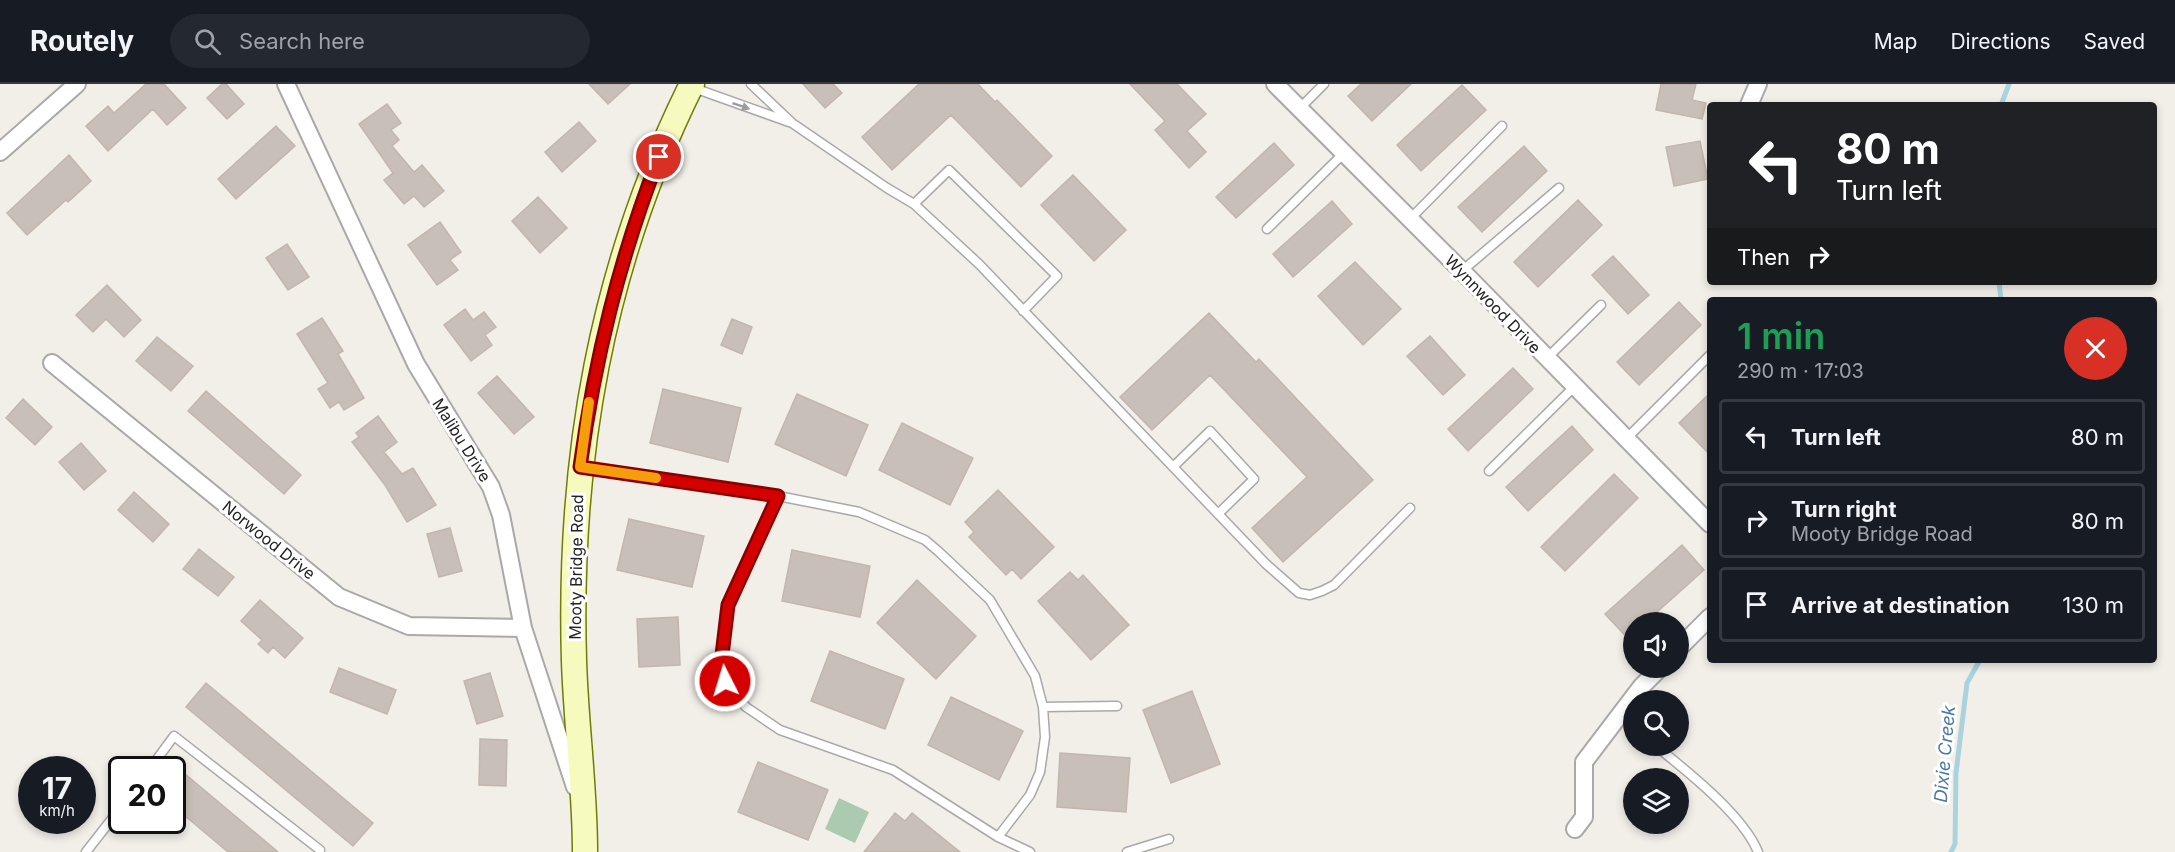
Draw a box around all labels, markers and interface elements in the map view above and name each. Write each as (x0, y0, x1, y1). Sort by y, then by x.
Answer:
search box (170, 14, 590, 68)
text: Routely (30, 24, 134, 58)
icon: search (191, 25, 224, 58)
text: Search here (239, 28, 365, 54)
text: Map (1874, 29, 1917, 54)
text: Directions (1950, 29, 2051, 54)
text: Saved (2084, 29, 2145, 54)
one-way arrow (732, 102, 750, 111)
text: 80 m (1836, 123, 1940, 174)
icon: left (1737, 126, 1815, 204)
pin (633, 131, 684, 182)
icon: arrive (642, 140, 675, 173)
text: Turn left (1836, 174, 1942, 207)
icon: right (1802, 240, 1835, 273)
text: Then (1737, 244, 1790, 270)
street label: Wynnwood Drive (1441, 250, 1545, 358)
text: 1 min (1737, 314, 1825, 358)
button: close (2064, 317, 2127, 380)
text: 290 m · 17:03 (1737, 359, 1864, 383)
street label: Malibu Drive (428, 395, 496, 485)
icon: left (1740, 420, 1773, 453)
text: Turn left (1791, 424, 1881, 450)
text: 80 m (2071, 424, 2124, 450)
street label: Mooty Bridge Road (565, 494, 587, 640)
street label: Norwood Drive (218, 496, 320, 584)
text: Turn right (1791, 496, 1897, 522)
icon: right (1740, 504, 1773, 537)
text: 80 m (2071, 508, 2124, 534)
text: Mooty Bridge Road (1791, 522, 1973, 546)
icon: arrive (1740, 588, 1773, 621)
text: Arrive at destination (1791, 592, 2010, 618)
text: 130 m (2062, 592, 2124, 618)
map controls (1623, 612, 1689, 834)
button: sound (1623, 612, 1689, 678)
position arrow (693, 649, 757, 713)
button: search (1623, 690, 1689, 756)
water label: Dixie Creek (1930, 704, 1959, 803)
speed limit sign: 20 (108, 756, 186, 834)
button: layers (1623, 768, 1689, 834)
text: 17 (42, 770, 72, 806)
text: km/h (39, 801, 75, 820)

